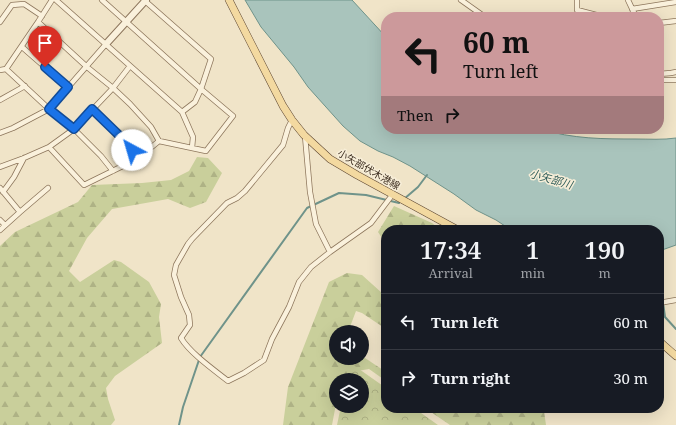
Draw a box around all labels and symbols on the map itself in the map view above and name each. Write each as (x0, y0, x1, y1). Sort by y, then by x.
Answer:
pin (28, 26, 62, 67)
position arrow (111, 129, 153, 171)
street label: 小矢部伏木港線 (335, 145, 403, 193)
water label: 小矢部川 (528, 165, 575, 192)

